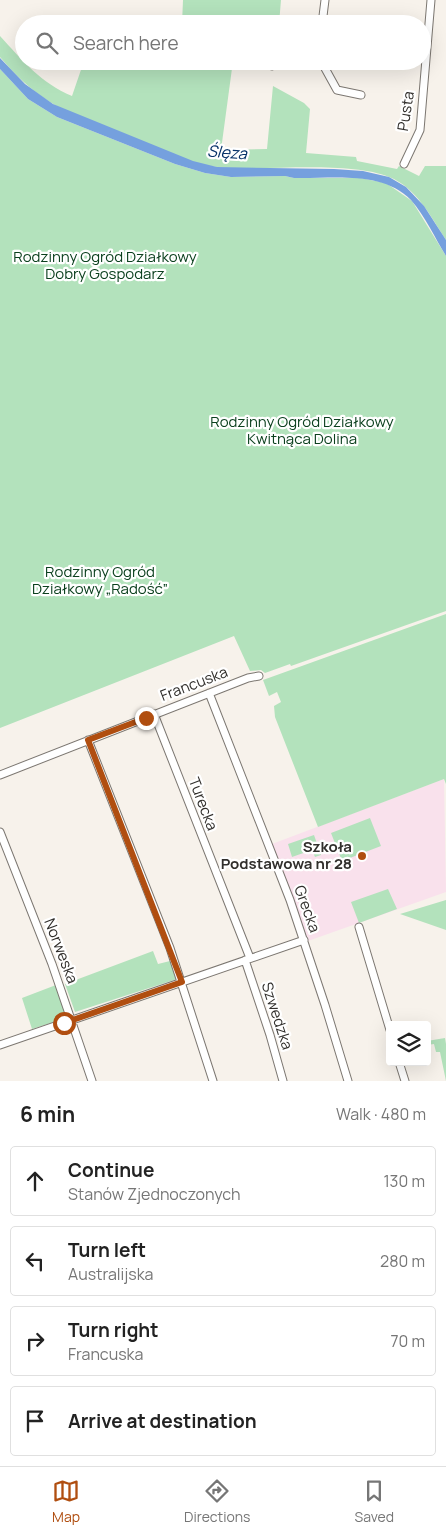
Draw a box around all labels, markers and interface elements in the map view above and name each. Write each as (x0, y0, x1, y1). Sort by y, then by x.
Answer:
search box (15, 15, 431, 70)
icon: search (33, 29, 61, 57)
text: Search here (73, 30, 179, 56)
street label: Pusta (392, 89, 419, 132)
water label: Ślęza (206, 140, 249, 164)
park label: Rodzinny Ogród Działkowy Dobry Gospodarz (13, 246, 197, 284)
park label: Rodzinny Ogród Działkowy Kwitnąca Dolina (210, 411, 394, 449)
park label: Rodzinny Ogród Działkowy „Radość” (32, 561, 168, 599)
street label: Francuska (157, 661, 231, 706)
route end (135, 707, 158, 730)
street label: Turecka (184, 774, 223, 833)
place label: Szkoła Podstawowa nr 28 (221, 836, 352, 874)
marker: Szkoła Podstawowa nr 28 (356, 850, 368, 862)
street label: Grecka (289, 882, 326, 935)
street label: Norweska (39, 915, 83, 986)
street label: Szwedzka (257, 979, 298, 1052)
route start (53, 1012, 76, 1035)
map controls (386, 1021, 431, 1066)
button: layers (386, 1021, 431, 1066)
text: 6 min (20, 1100, 75, 1128)
text: Walk · 480 m (336, 1103, 426, 1125)
text: Continue (68, 1157, 154, 1183)
icon: ahead (21, 1167, 49, 1195)
text: 130 m (383, 1170, 425, 1192)
text: Stanów Zjednoczonych (68, 1183, 241, 1205)
text: Turn left (68, 1237, 146, 1263)
icon: left (21, 1247, 49, 1275)
text: 280 m (380, 1250, 425, 1272)
text: Australijska (68, 1263, 154, 1285)
text: Turn right (68, 1317, 158, 1343)
icon: right (21, 1327, 49, 1355)
text: 70 m (390, 1330, 425, 1352)
text: Francuska (68, 1343, 143, 1365)
icon: arrive (21, 1407, 49, 1435)
text: Arrive at destination (68, 1408, 257, 1434)
tab: Map (52, 1477, 80, 1526)
tab: Directions (184, 1477, 250, 1526)
tab: Saved (355, 1477, 394, 1526)

